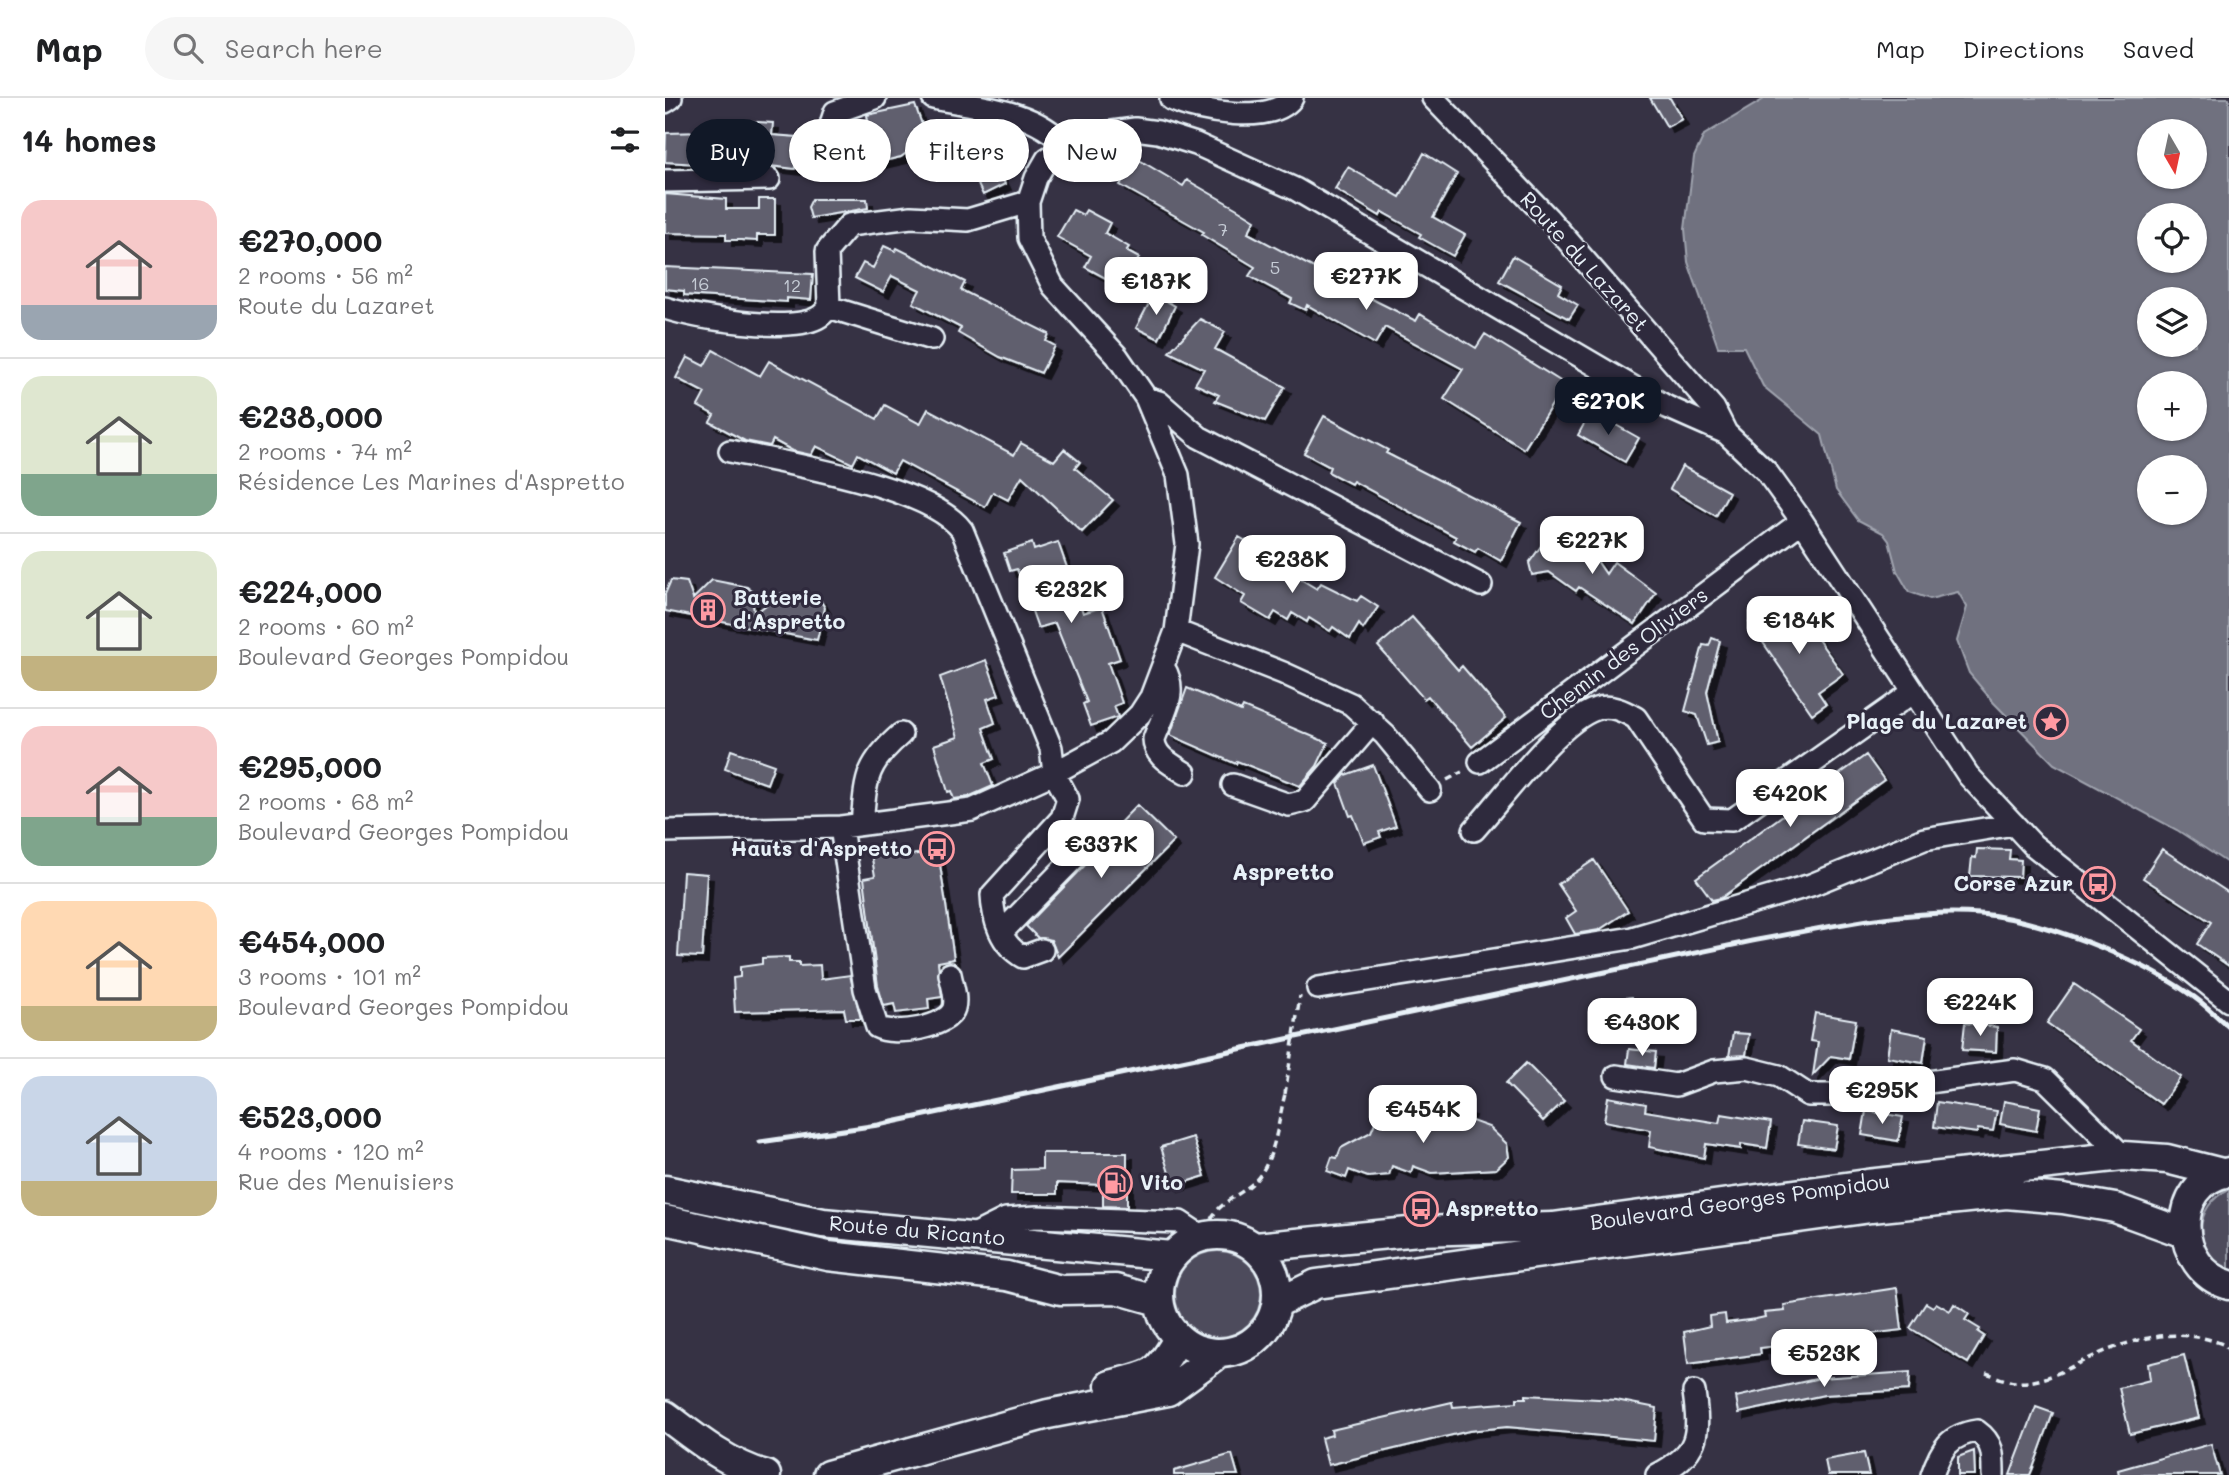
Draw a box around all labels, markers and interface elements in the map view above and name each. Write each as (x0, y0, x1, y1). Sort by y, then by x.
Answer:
search box (145, 17, 635, 80)
text: Map (35, 27, 103, 70)
icon: search (169, 29, 207, 67)
text: Search here (225, 31, 383, 65)
text: Map (1876, 33, 1925, 64)
text: Directions (1963, 33, 2085, 64)
text: Saved (2123, 33, 2194, 64)
chip: Buy (686, 119, 775, 182)
chip: Rent (789, 119, 891, 182)
chip: Filters (905, 119, 1029, 182)
chip: New (1043, 119, 1142, 182)
north arrow (2137, 119, 2207, 189)
map controls (2137, 119, 2207, 525)
text: 14 homes (21, 120, 157, 160)
icon: filters (606, 121, 644, 159)
street label: Route du Lazaret (1515, 185, 1655, 337)
button: locate (2137, 203, 2207, 273)
house number: 7 (1218, 217, 1228, 241)
text: €270,000 (238, 220, 382, 260)
icon: home (77, 228, 161, 312)
pin: €277K (1317, 252, 1415, 312)
house number: 5 (1270, 255, 1280, 279)
pin: €187K (1107, 258, 1205, 317)
text: 2 rooms · 56 m² (238, 260, 413, 290)
text: €277K (1330, 260, 1402, 290)
text: €187K (1120, 265, 1192, 295)
house number: 16 (691, 271, 709, 295)
house number: 12 (783, 273, 801, 297)
button: layers (2137, 287, 2207, 357)
text: Route du Lazaret (238, 290, 435, 320)
button: + (2137, 371, 2207, 441)
pin: €270K (1559, 378, 1657, 437)
text: €270K (1571, 385, 1645, 415)
text: €238,000 (238, 396, 383, 436)
icon: home (77, 404, 161, 488)
text: 2 rooms · 74 m² (238, 436, 412, 466)
button: − (2137, 455, 2207, 525)
text: Résidence Les Marines d'Aspretto (238, 466, 625, 496)
pin: €227K (1543, 517, 1641, 576)
text: €227K (1556, 524, 1628, 554)
pin: €238K (1243, 536, 1341, 595)
text: €238K (1255, 543, 1329, 573)
pin: €232K (1022, 566, 1120, 625)
text: €224,000 (238, 571, 382, 611)
text: €232K (1034, 573, 1108, 603)
icon: home (77, 579, 161, 663)
street label: Chemin des Oliviers (1533, 581, 1713, 725)
place label: Batterie d'Aspretto (733, 583, 845, 634)
building icon: Batterie d'Aspretto (689, 591, 727, 629)
pin: €184K (1750, 596, 1848, 656)
text: €184K (1763, 604, 1835, 634)
text: 2 rooms · 60 m² (238, 611, 414, 641)
text: Boulevard Georges Pompidou (238, 641, 569, 671)
place icon: Plage du Lazaret (2032, 703, 2070, 741)
place label: Plage du Lazaret (1846, 707, 2027, 734)
text: €295,000 (238, 746, 382, 786)
icon: home (77, 754, 161, 838)
pin: €420K (1741, 770, 1839, 829)
text: €420K (1752, 777, 1828, 807)
text: 2 rooms · 68 m² (238, 786, 413, 816)
text: Boulevard Georges Pompidou (238, 816, 569, 846)
pin: €337K (1052, 820, 1150, 880)
text: €337K (1064, 828, 1138, 858)
bus stop icon: Hauts d'Aspretto (918, 830, 956, 868)
place label: Hauts d'Aspretto (730, 834, 912, 861)
district label: Aspretto (1232, 856, 1334, 886)
bus stop icon: Corse Azur (2079, 865, 2117, 903)
place label: Corse Azur (1954, 869, 2073, 896)
text: €454,000 (238, 921, 385, 961)
icon: home (77, 929, 161, 1013)
text: 3 rooms · 101 m² (238, 961, 421, 991)
pin: €224K (1931, 978, 2029, 1038)
text: €224K (1943, 986, 2017, 1016)
text: Boulevard Georges Pompidou (238, 991, 569, 1021)
pin: €430K (1593, 998, 1691, 1058)
text: €430K (1604, 1006, 1680, 1036)
pin: €295K (1833, 1066, 1931, 1126)
text: €295K (1845, 1074, 1919, 1104)
pin: €454K (1374, 1086, 1472, 1145)
text: €454K (1385, 1093, 1461, 1123)
text: €523,000 (238, 1096, 382, 1136)
icon: home (77, 1104, 161, 1188)
text: 4 rooms · 120 m² (238, 1136, 424, 1166)
fuel station icon: Vito (1096, 1164, 1134, 1202)
text: Rue des Menuisiers (238, 1166, 454, 1196)
street label: Boulevard Georges Pompidou (1588, 1166, 1891, 1235)
place label: Vito (1140, 1168, 1183, 1195)
bus stop icon: Aspretto (1402, 1190, 1440, 1228)
place label: Aspretto (1445, 1194, 1539, 1221)
street label: Route du Ricanto (828, 1208, 1006, 1251)
pin: €523K (1775, 1330, 1873, 1389)
text: €523K (1787, 1337, 1861, 1367)

